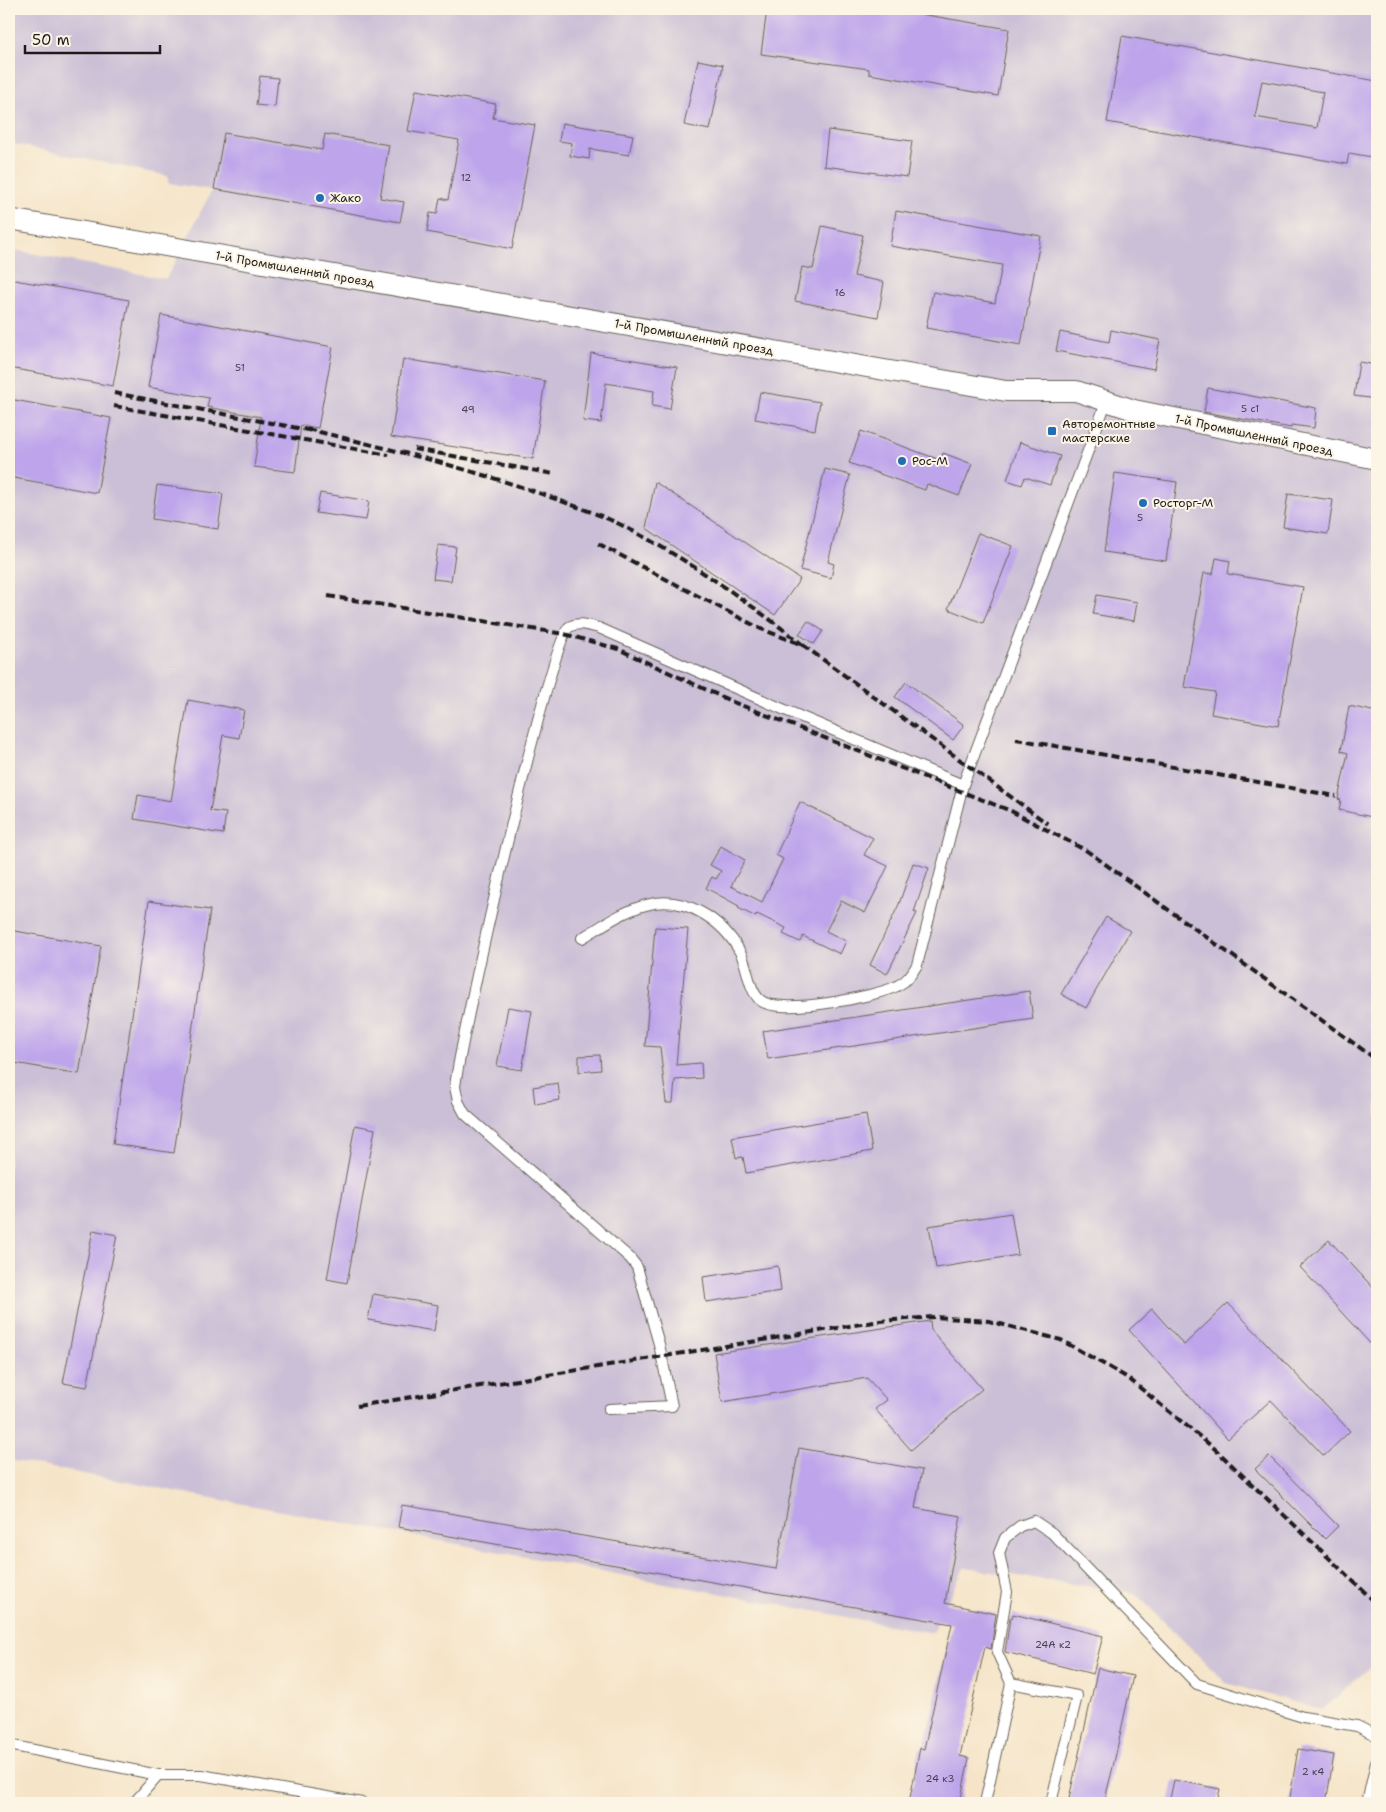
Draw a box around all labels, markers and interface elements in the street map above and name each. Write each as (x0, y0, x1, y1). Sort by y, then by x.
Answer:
scale bar (25, 22, 160, 54)
text: 50 m (32, 30, 70, 50)
house number: 12 (461, 171, 471, 184)
place label: Жако (330, 190, 361, 206)
marker: Жако (314, 192, 326, 204)
street label: 1-й Промышленный проезд (214, 247, 376, 291)
house number: 16 (835, 286, 845, 299)
street label: 1-й Промышленный проезд (613, 315, 775, 359)
house number: 51 (235, 361, 245, 374)
house number: 5 с1 (1241, 402, 1259, 415)
house number: 49 (461, 403, 475, 416)
street label: 1-й Промышленный проезд (1173, 410, 1335, 460)
place label: Авторемонтные мастерские (1062, 416, 1156, 446)
marker: Авторемонтные мастерские (1046, 425, 1058, 437)
place label: Рос-М (912, 453, 948, 469)
marker: Рос-М (896, 455, 908, 467)
place label: Росторг-М (1153, 495, 1213, 511)
marker: Росторг-М (1137, 497, 1149, 509)
house number: 5 (1137, 511, 1143, 524)
house number: 24А к2 (1035, 1638, 1071, 1651)
house number: 2 к4 (1302, 1765, 1324, 1778)
house number: 24 к3 (926, 1772, 954, 1785)

